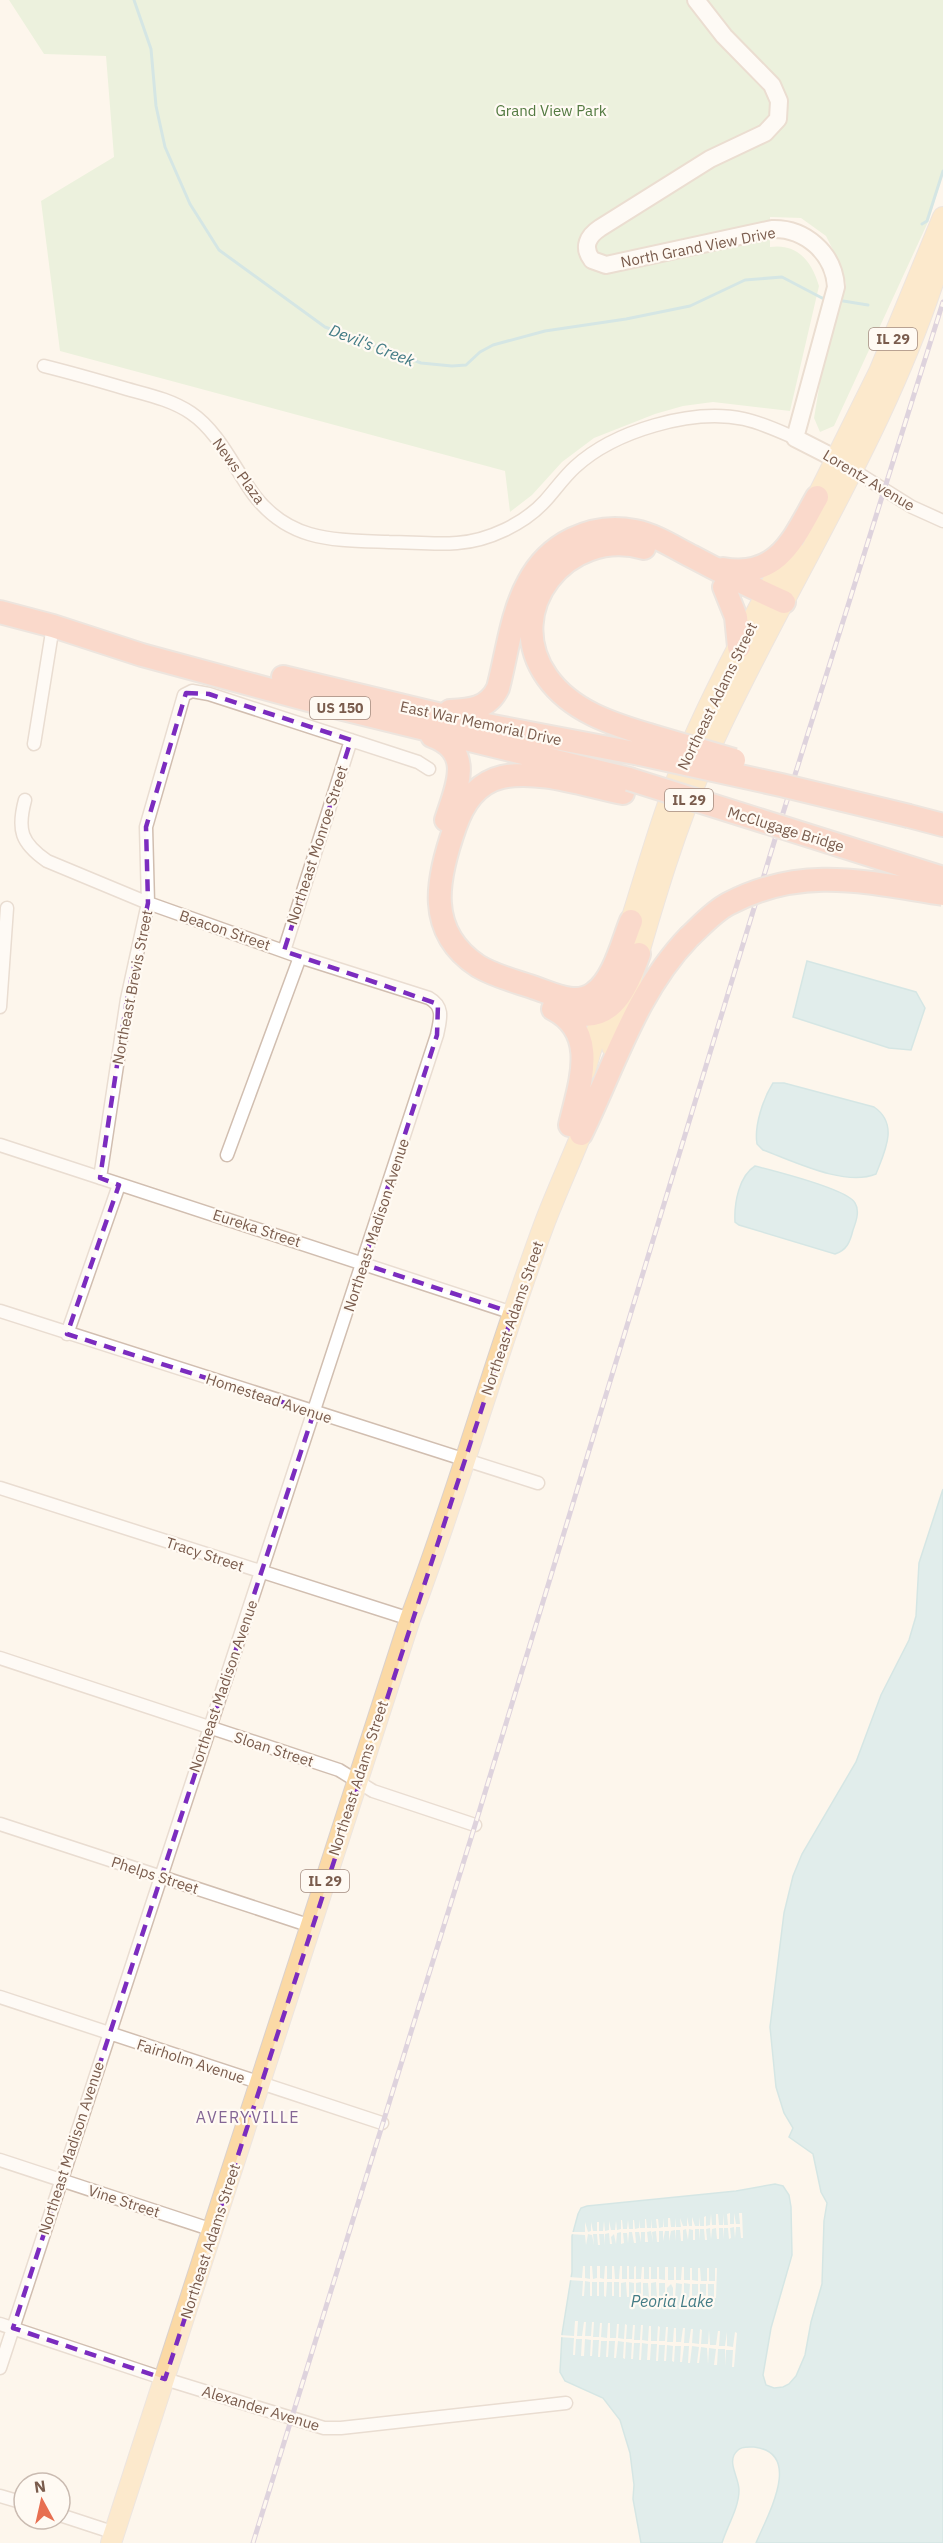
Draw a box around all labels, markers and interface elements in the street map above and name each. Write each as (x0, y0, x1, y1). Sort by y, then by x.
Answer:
park label: Grand View Park (495, 101, 607, 120)
street label: North Grand View Drive (619, 223, 777, 271)
water label: Devil's Creek (327, 320, 418, 371)
road number: IL 29 (869, 328, 917, 350)
street label: News Plaza (209, 434, 269, 508)
street label: Lorentz Avenue (820, 445, 918, 515)
street label: Northeast Adams Street (673, 619, 761, 773)
road number: US 150 (310, 697, 370, 719)
street label: East War Memorial Drive (398, 697, 564, 749)
street label: Northeast Monroe Street (282, 763, 352, 927)
road number: IL 29 (665, 789, 713, 811)
street label: McClugage Bridge (725, 802, 847, 856)
street label: Beacon Street (177, 906, 273, 954)
street label: Northeast Brevis Street (108, 908, 156, 1066)
street label: Northeast Madison Avenue (339, 1136, 413, 1314)
street label: Eureka Street (211, 1205, 303, 1251)
street label: Northeast Adams Street (477, 1238, 547, 1398)
street label: Homestead Avenue (204, 1369, 334, 1427)
street label: Tracy Street (164, 1532, 246, 1576)
street label: Northeast Madison Avenue (185, 1597, 261, 1775)
street label: Northeast Adams Street (324, 1698, 392, 1858)
street label: Sloan Street (232, 1727, 316, 1771)
street label: Phelps Street (109, 1852, 201, 1898)
road number: IL 29 (301, 1870, 349, 1892)
street label: Fairholm Avenue (134, 2035, 248, 2087)
street label: Northeast Madison Avenue (34, 2059, 108, 2237)
district label: AVERYVILLE (196, 2107, 300, 2127)
street label: Northeast Adams Street (176, 2161, 244, 2321)
street label: Vine Street (86, 2180, 162, 2222)
water label: Peoria Lake (631, 2291, 713, 2311)
street label: Alexander Avenue (200, 2381, 322, 2435)
north arrow (12, 2471, 72, 2531)
text: N (33, 2475, 47, 2497)

